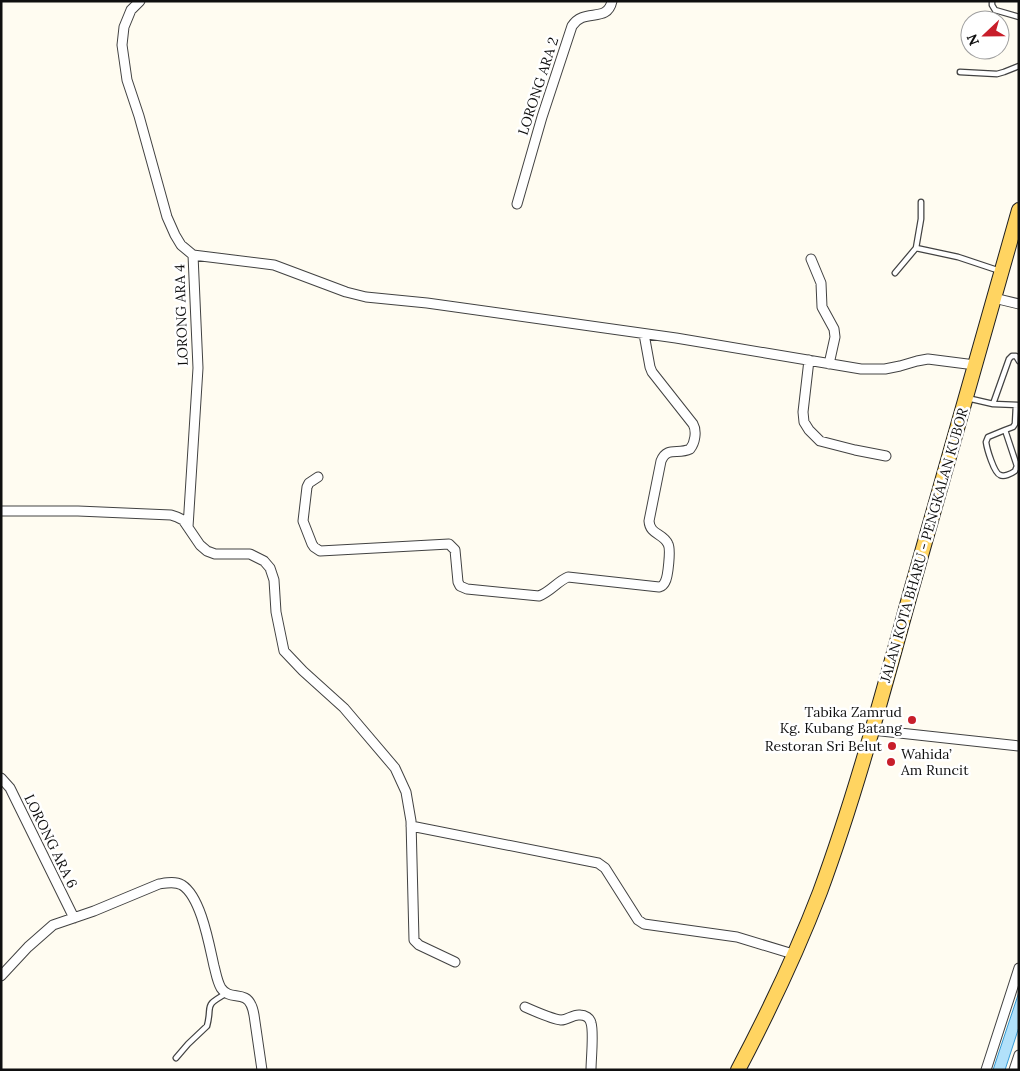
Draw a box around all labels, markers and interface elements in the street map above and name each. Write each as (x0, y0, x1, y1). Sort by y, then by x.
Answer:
north arrow (960, 10, 1010, 60)
text: N (963, 31, 983, 48)
street label: LORONG ARA 2 (514, 35, 562, 137)
street label: LORONG ARA 4 (170, 263, 192, 366)
street label: JALAN KOTA BHARU - PENGKALAN KUBOR (876, 405, 972, 685)
place label: Tabika Zamrud Kg. Kubang Batang (780, 703, 902, 737)
marker: Tabika Zamrud Kg. Kubang Batang (906, 714, 918, 726)
place label: Restoran Sri Belut (765, 737, 883, 755)
marker: Restoran Sri Belut (886, 740, 898, 752)
place label: Wahida’ Am Runcit (900, 745, 969, 779)
marker: Wahida’ Am Runcit (885, 756, 897, 768)
street label: LORONG ARA 6 (20, 791, 82, 891)

